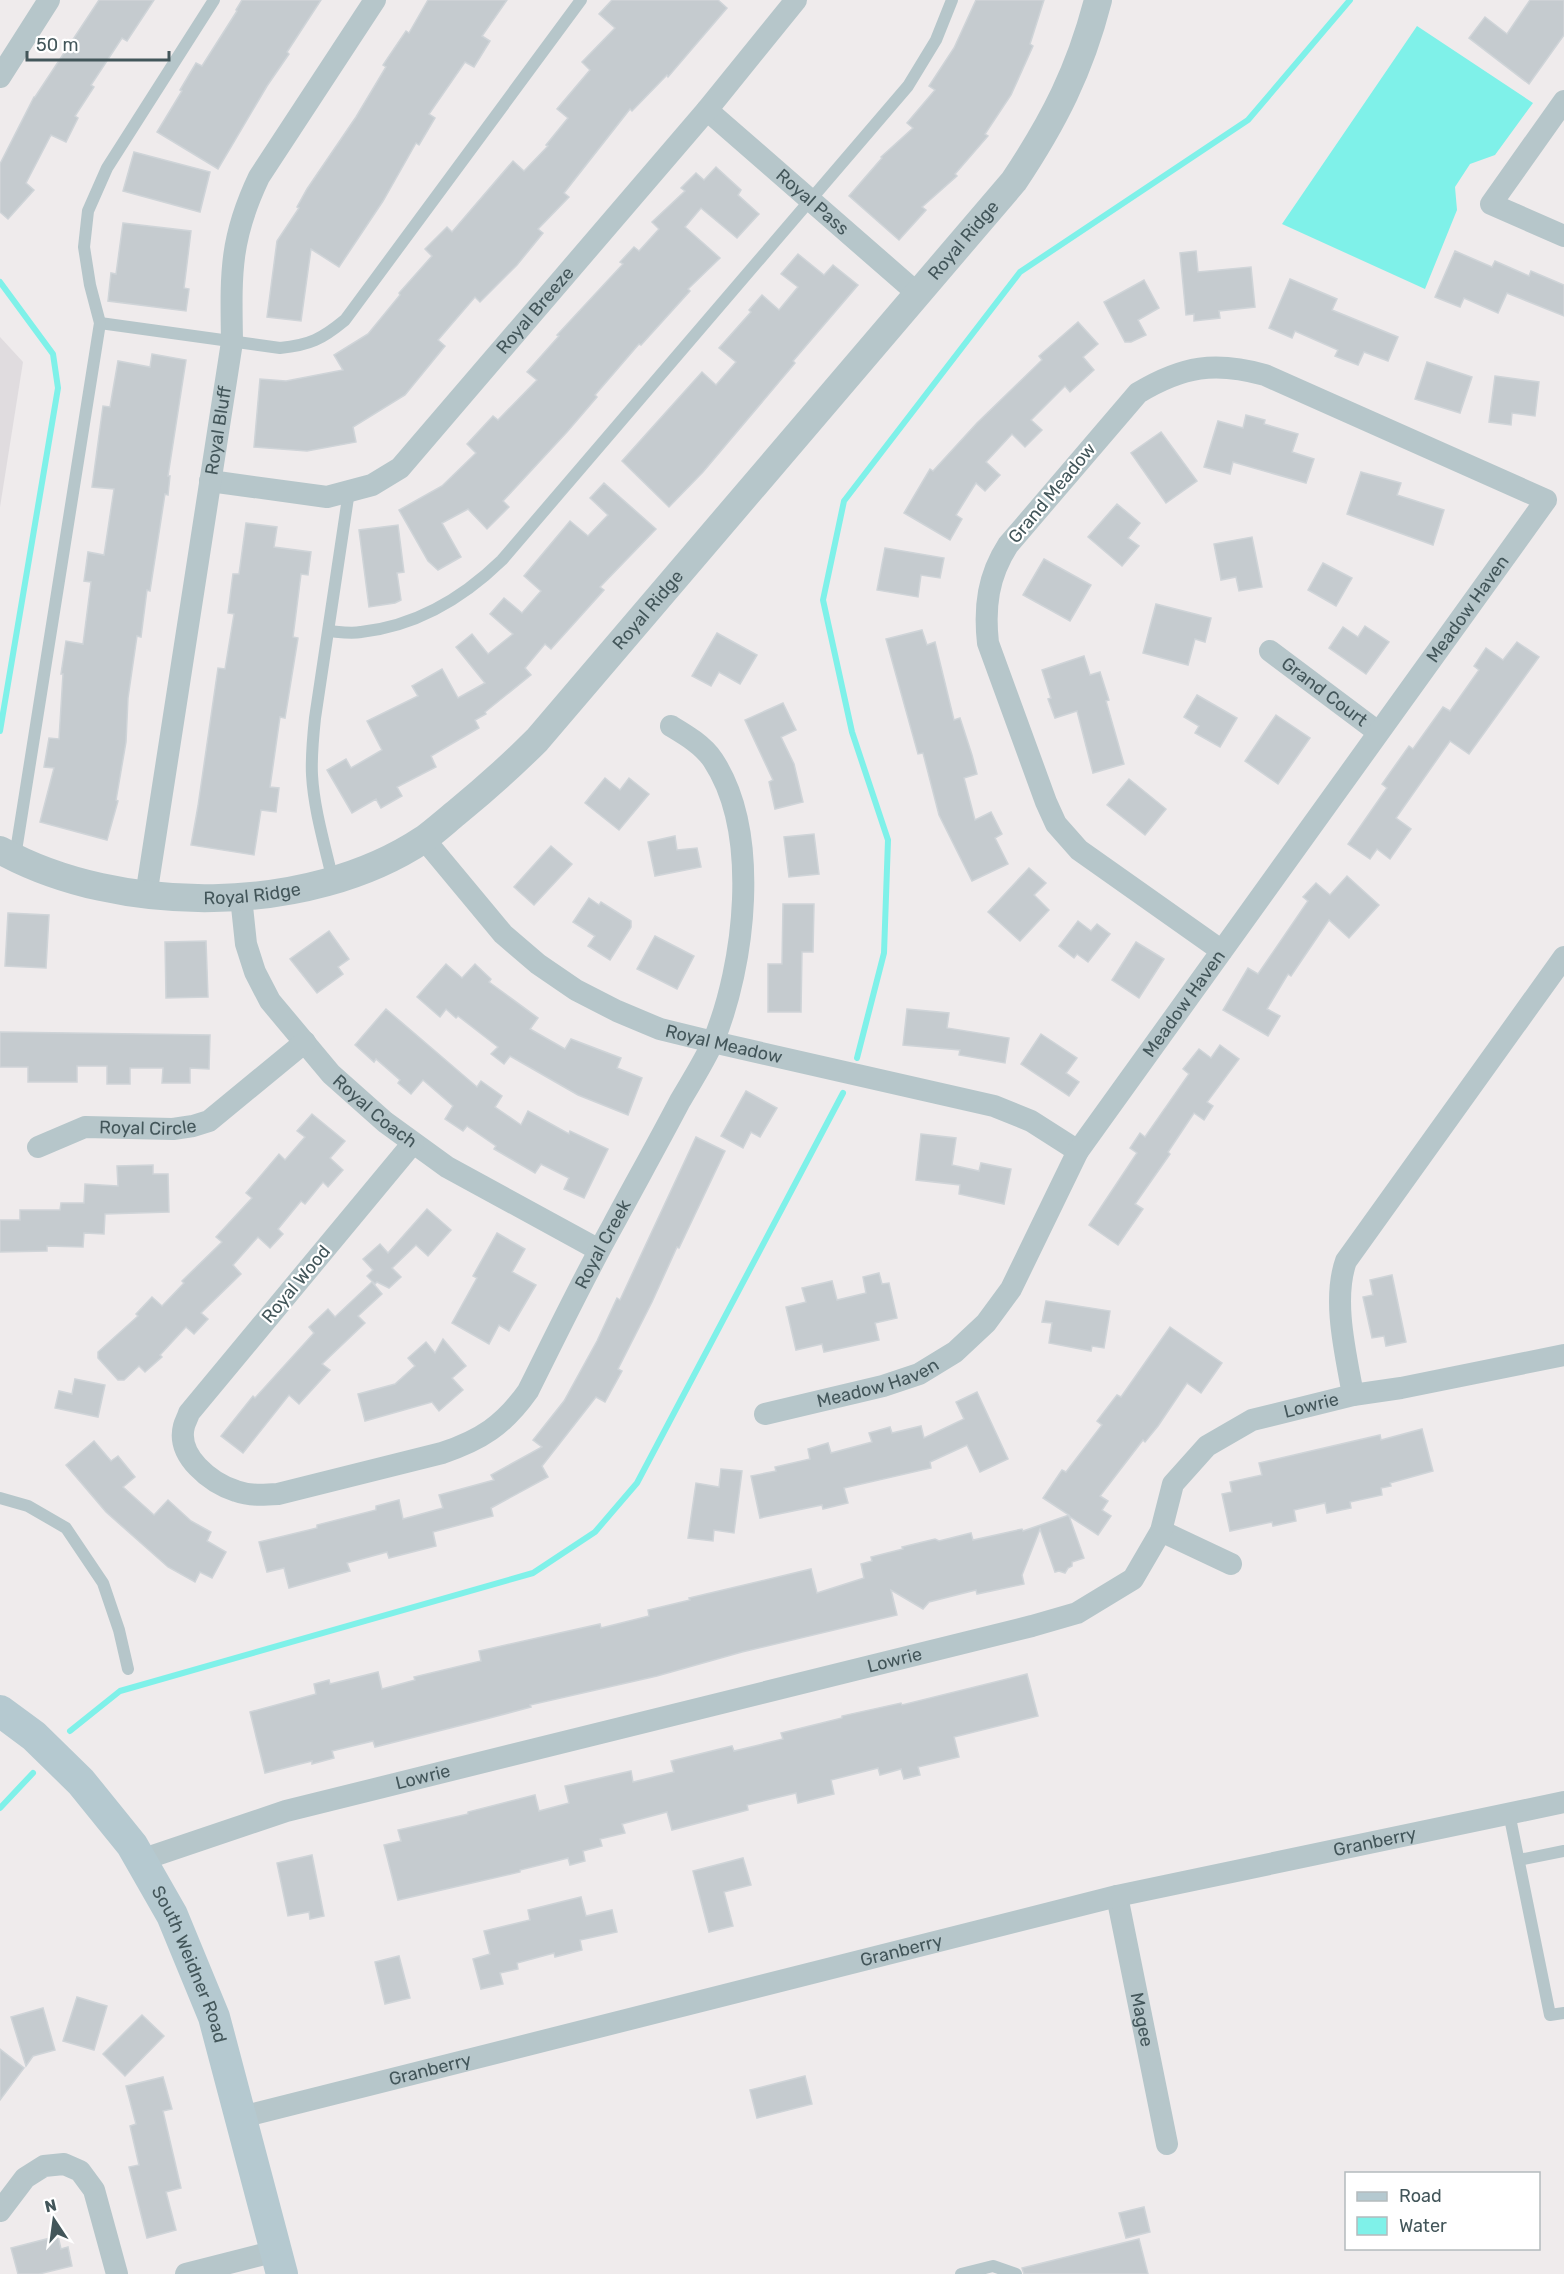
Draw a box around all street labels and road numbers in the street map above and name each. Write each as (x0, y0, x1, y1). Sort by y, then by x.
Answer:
street label: Royal Pass (771, 164, 854, 240)
street label: Royal Ridge (923, 196, 1004, 285)
street label: Royal Breeze (492, 262, 579, 359)
street label: Royal Bluff (201, 384, 236, 477)
street label: Grand Meadow (1004, 438, 1100, 548)
street label: Meadow Haven (1422, 551, 1514, 667)
street label: Royal Ridge (608, 566, 688, 654)
street label: Grand Court (1277, 652, 1372, 731)
street label: Royal Ridge (203, 878, 303, 909)
street label: Meadow Haven (1138, 946, 1230, 1062)
street label: Royal Meadow (663, 1020, 785, 1068)
street label: Royal Coach (328, 1070, 421, 1153)
street label: Royal Circle (99, 1115, 198, 1140)
street label: Royal Creek (570, 1195, 636, 1292)
street label: Royal Wood (257, 1241, 335, 1327)
street label: Meadow Haven (815, 1354, 943, 1412)
street label: Lowrie (1281, 1388, 1341, 1423)
street label: Lowrie (865, 1643, 924, 1677)
street label: Lowrie (393, 1760, 453, 1794)
street label: Granberry (1331, 1822, 1418, 1861)
street label: South Weidner Road (147, 1882, 231, 2045)
street label: Granberry (858, 1929, 945, 1971)
street label: Magee (1126, 1990, 1158, 2049)
street label: Granberry (387, 2048, 474, 2090)

